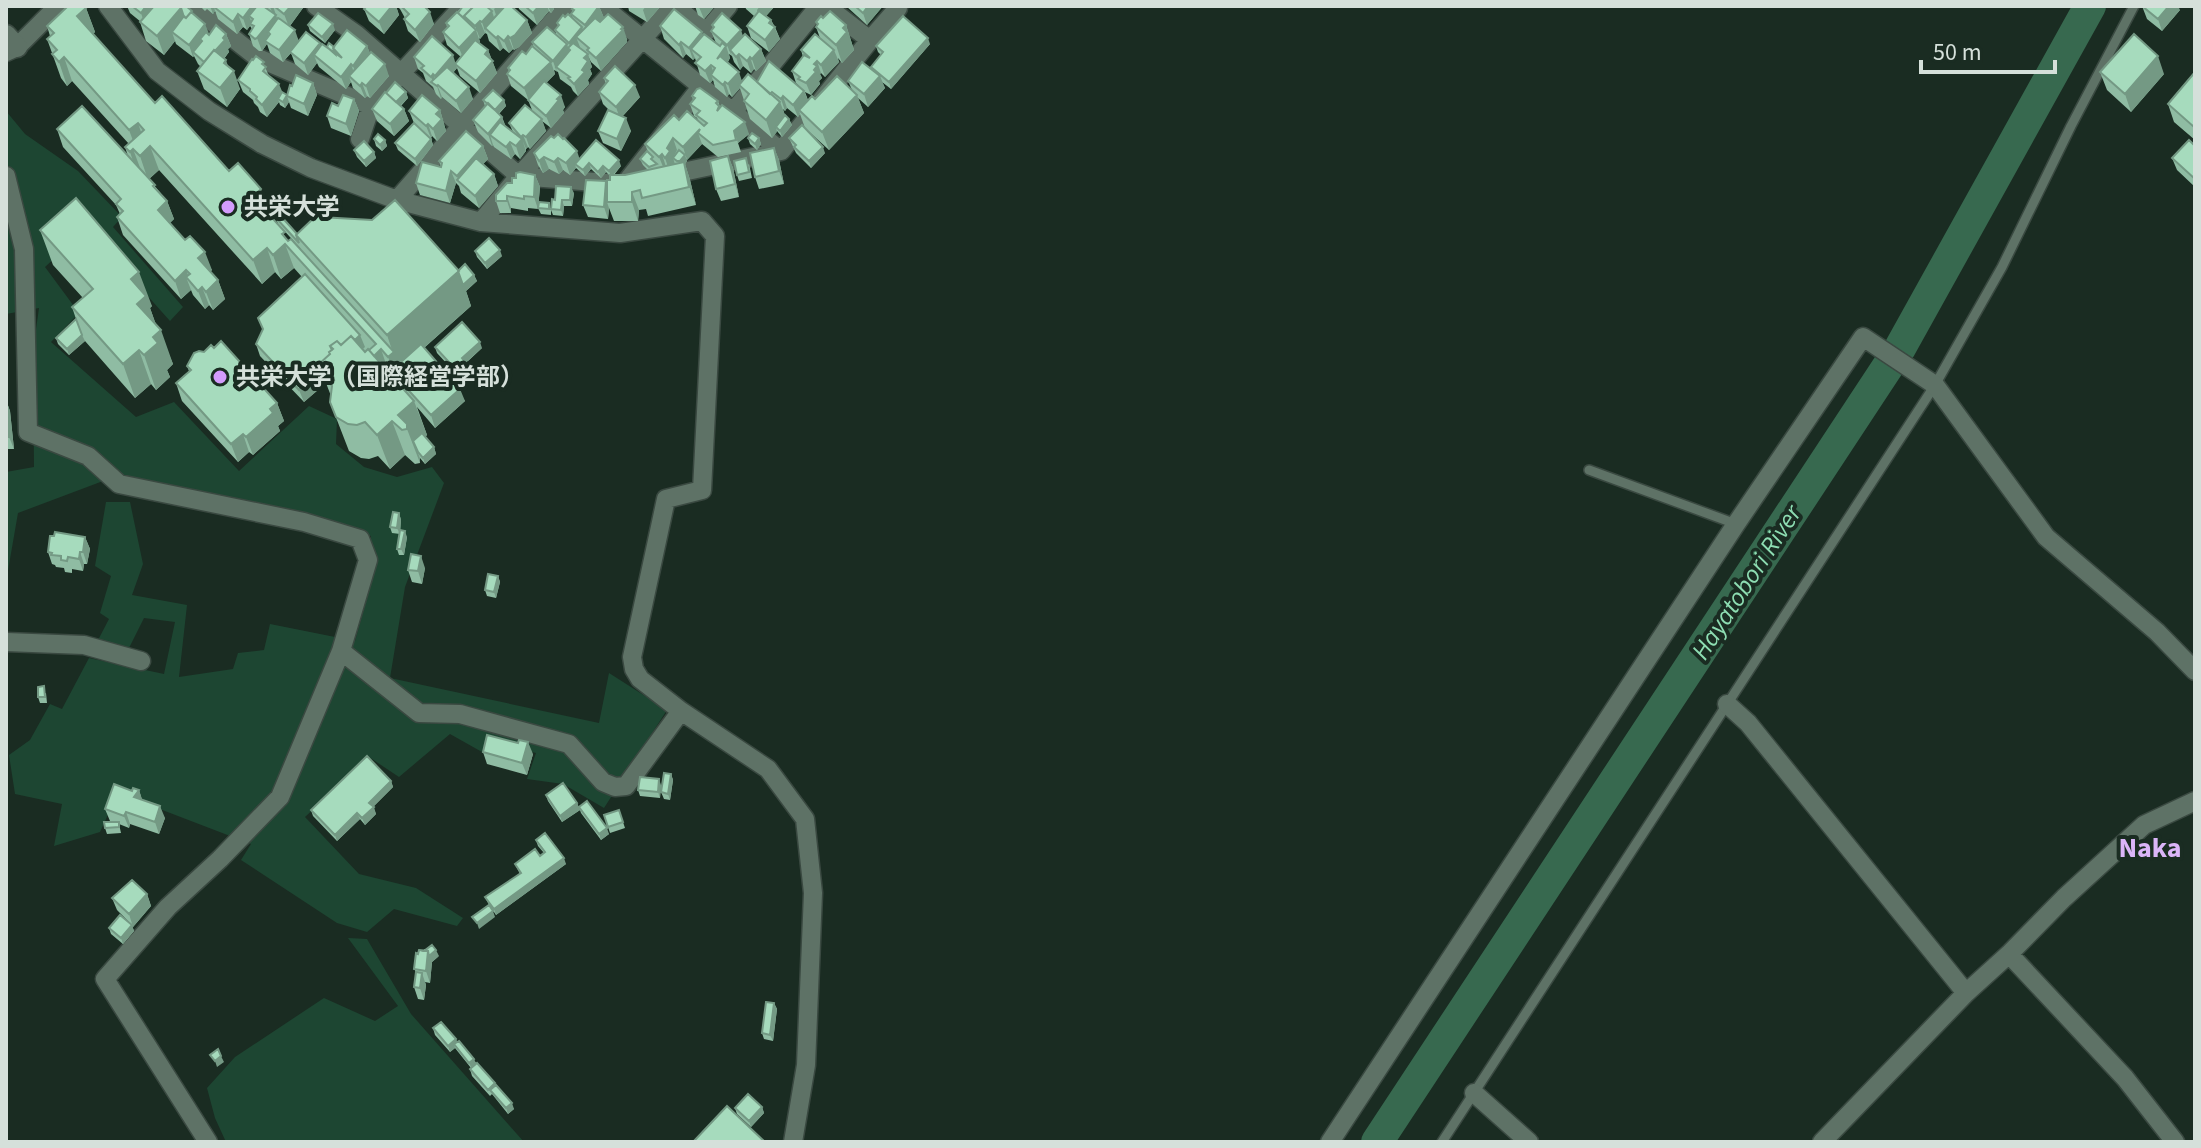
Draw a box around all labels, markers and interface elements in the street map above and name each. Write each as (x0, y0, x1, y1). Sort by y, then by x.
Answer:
scale bar (1921, 24, 2055, 74)
text: 50 m (1933, 35, 1982, 70)
place label: 共栄大学 (244, 190, 340, 225)
marker: 共栄大学 (219, 198, 237, 216)
place label: 共栄大学（国際経営学部） (236, 360, 524, 395)
marker: 共栄大学（国際経営学部） (211, 368, 229, 386)
water label: Hayatobori River (1682, 497, 1811, 667)
district label: Naka (2118, 828, 2182, 868)

